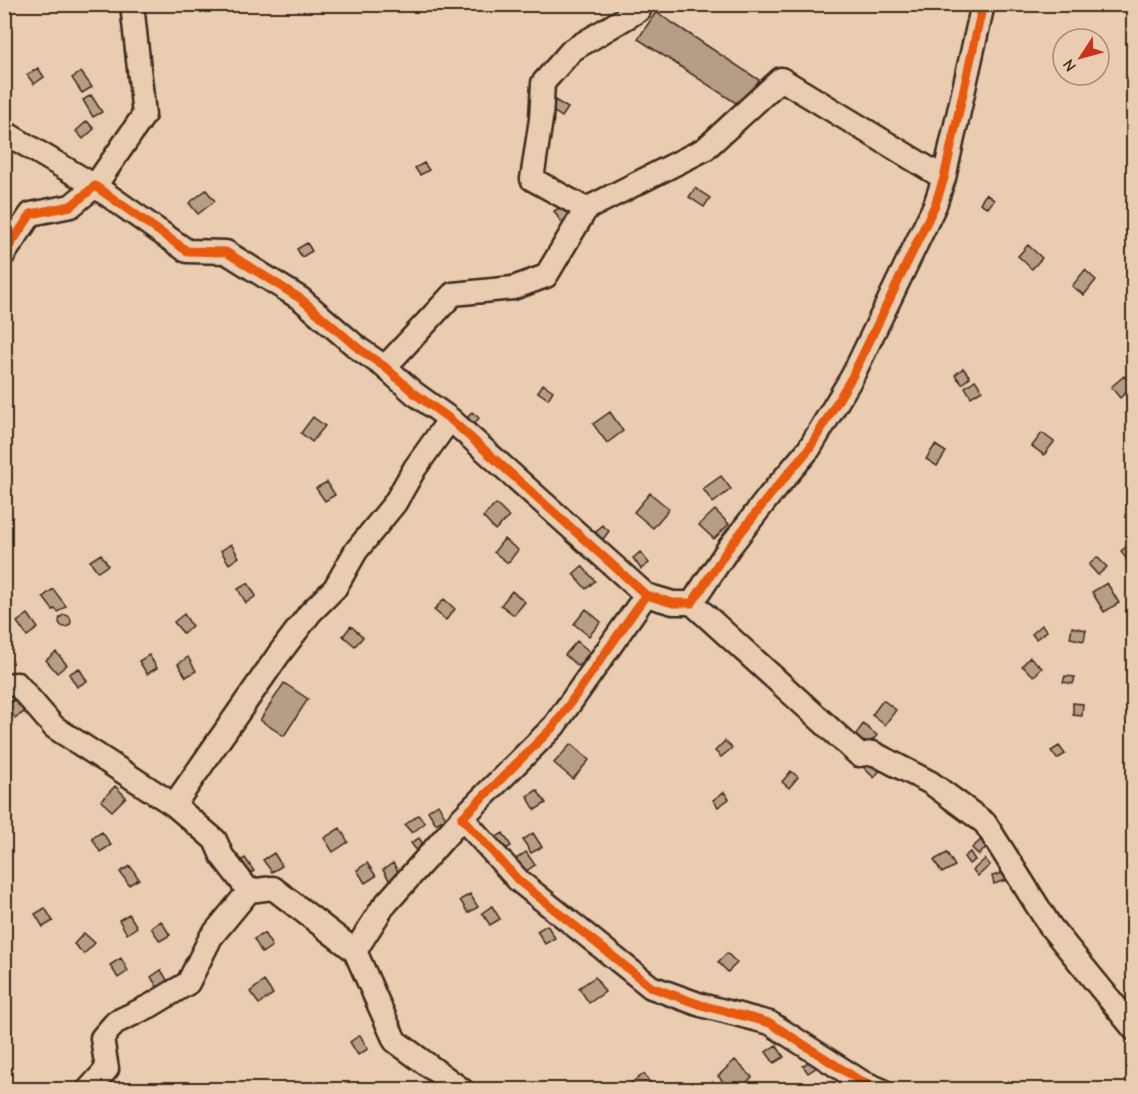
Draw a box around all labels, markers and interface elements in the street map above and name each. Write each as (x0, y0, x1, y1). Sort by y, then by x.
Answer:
north arrow (1051, 27, 1111, 87)
text: N (1059, 56, 1080, 75)

